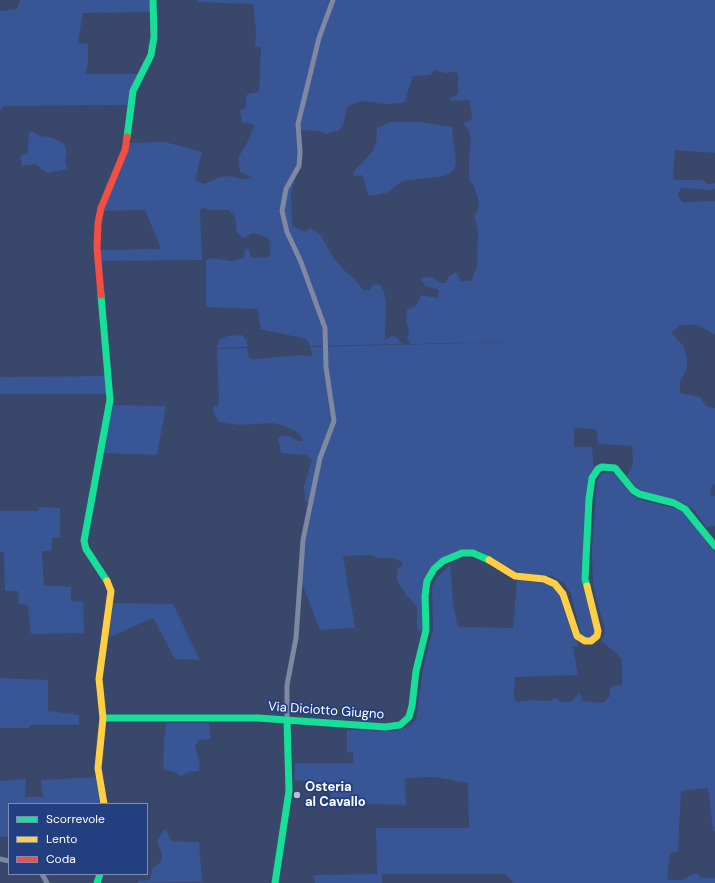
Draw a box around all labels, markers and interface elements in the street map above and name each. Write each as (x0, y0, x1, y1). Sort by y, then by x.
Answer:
street label: Via Diciotto Giugno (267, 699, 385, 723)
place label: Osteria al Cavallo (305, 780, 366, 811)
marker: Osteria al Cavallo (292, 790, 302, 800)
legend (8, 803, 148, 875)
text: Scorrevole (46, 811, 105, 827)
text: Lento (46, 831, 77, 847)
text: Coda (46, 851, 76, 867)

